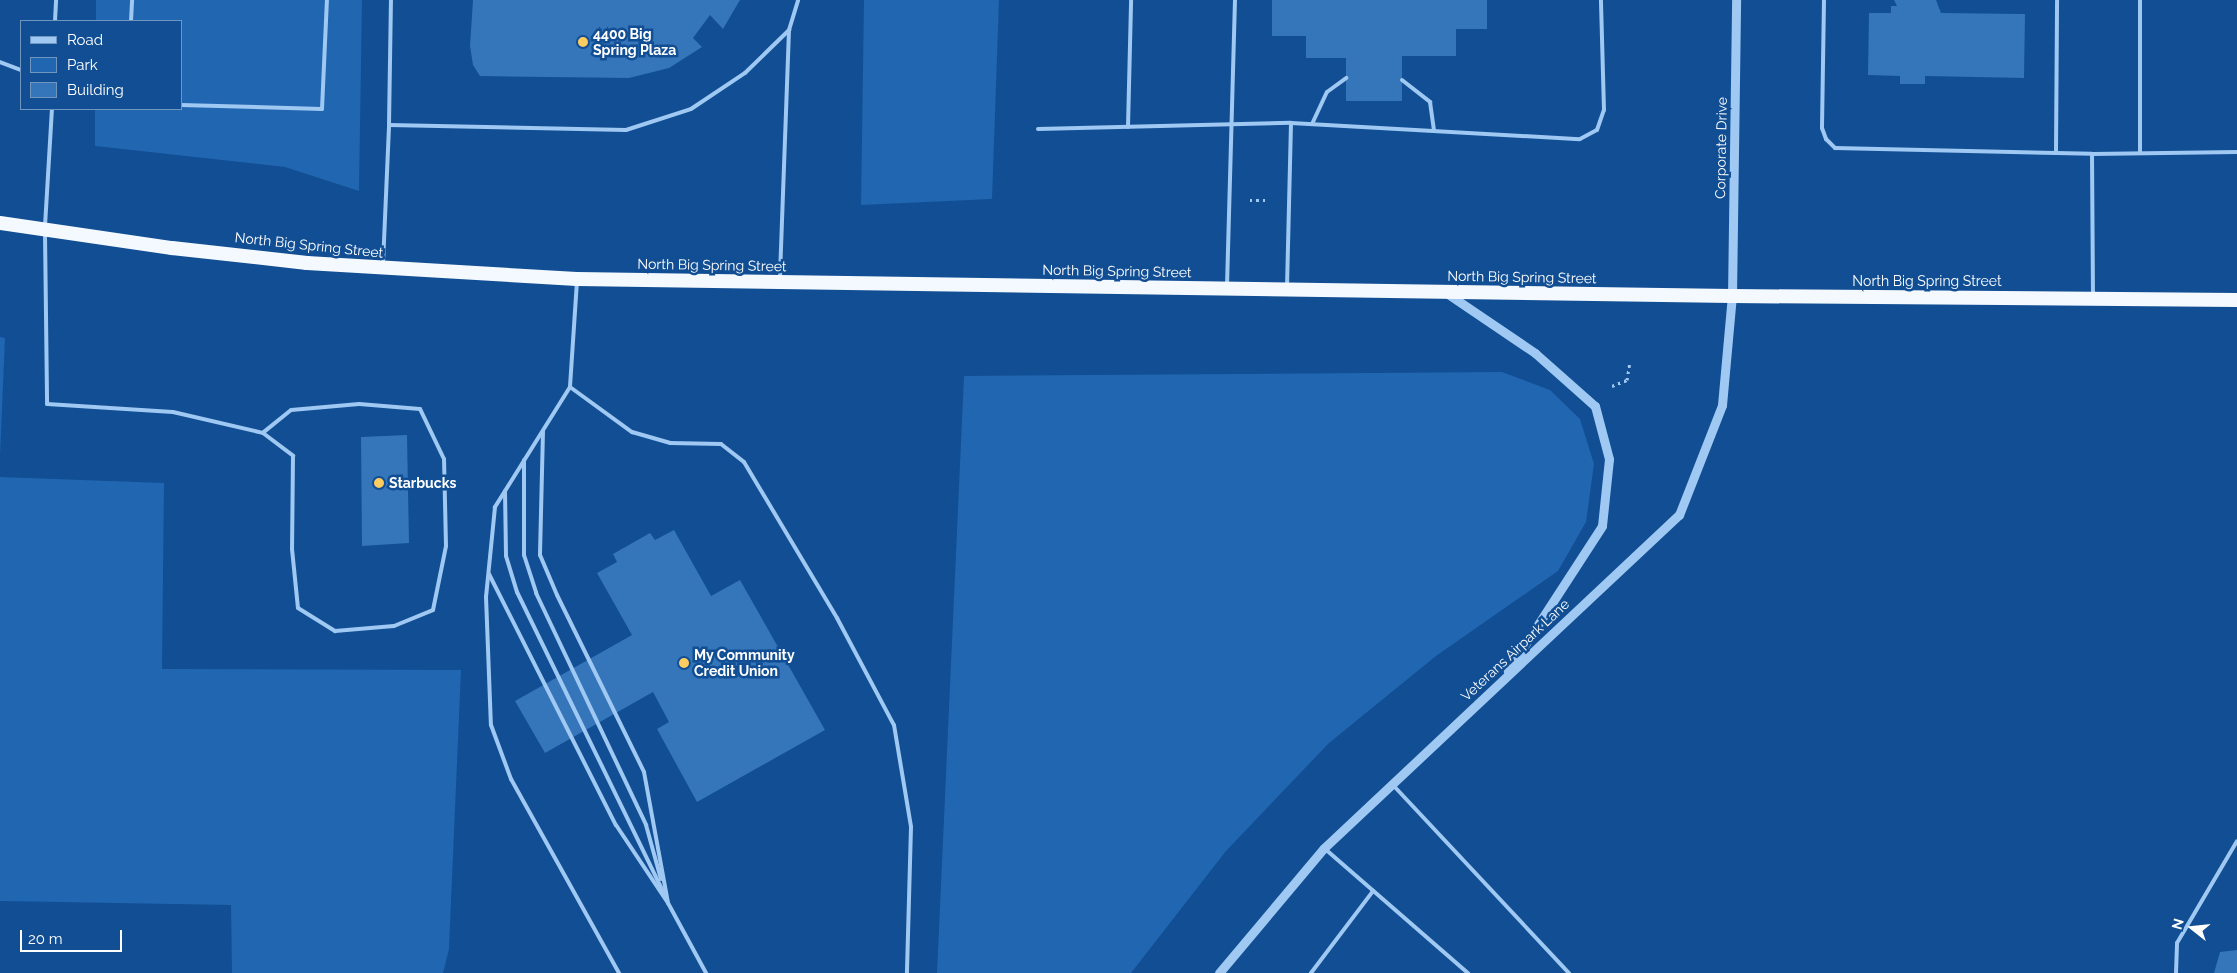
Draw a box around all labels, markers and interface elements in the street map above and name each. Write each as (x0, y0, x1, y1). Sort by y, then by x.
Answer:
legend (20, 20, 182, 110)
place label: 4400 Big Spring Plaza (593, 26, 676, 58)
text: Road (67, 31, 103, 49)
marker: 4400 Big Spring Plaza (577, 36, 589, 48)
text: Park (67, 56, 98, 74)
text: Building (67, 81, 124, 99)
street label: Corporate Drive (1712, 97, 1730, 199)
street label: North Big Spring Street (234, 229, 384, 261)
street label: North Big Spring Street (637, 255, 787, 275)
street label: North Big Spring Street (1042, 261, 1192, 281)
street label: North Big Spring Street (1447, 267, 1597, 287)
street label: North Big Spring Street (1852, 273, 2002, 289)
place label: Starbucks (389, 475, 456, 491)
marker: Starbucks (373, 477, 385, 489)
street label: Veterans Airpark Lane (1457, 595, 1573, 705)
place label: My Community Credit Union (694, 647, 795, 680)
marker: My Community Credit Union (678, 657, 690, 669)
north arrow (2167, 903, 2217, 953)
text: N (2168, 917, 2187, 931)
scale bar (22, 920, 125, 952)
text: 20 m (28, 930, 63, 948)

